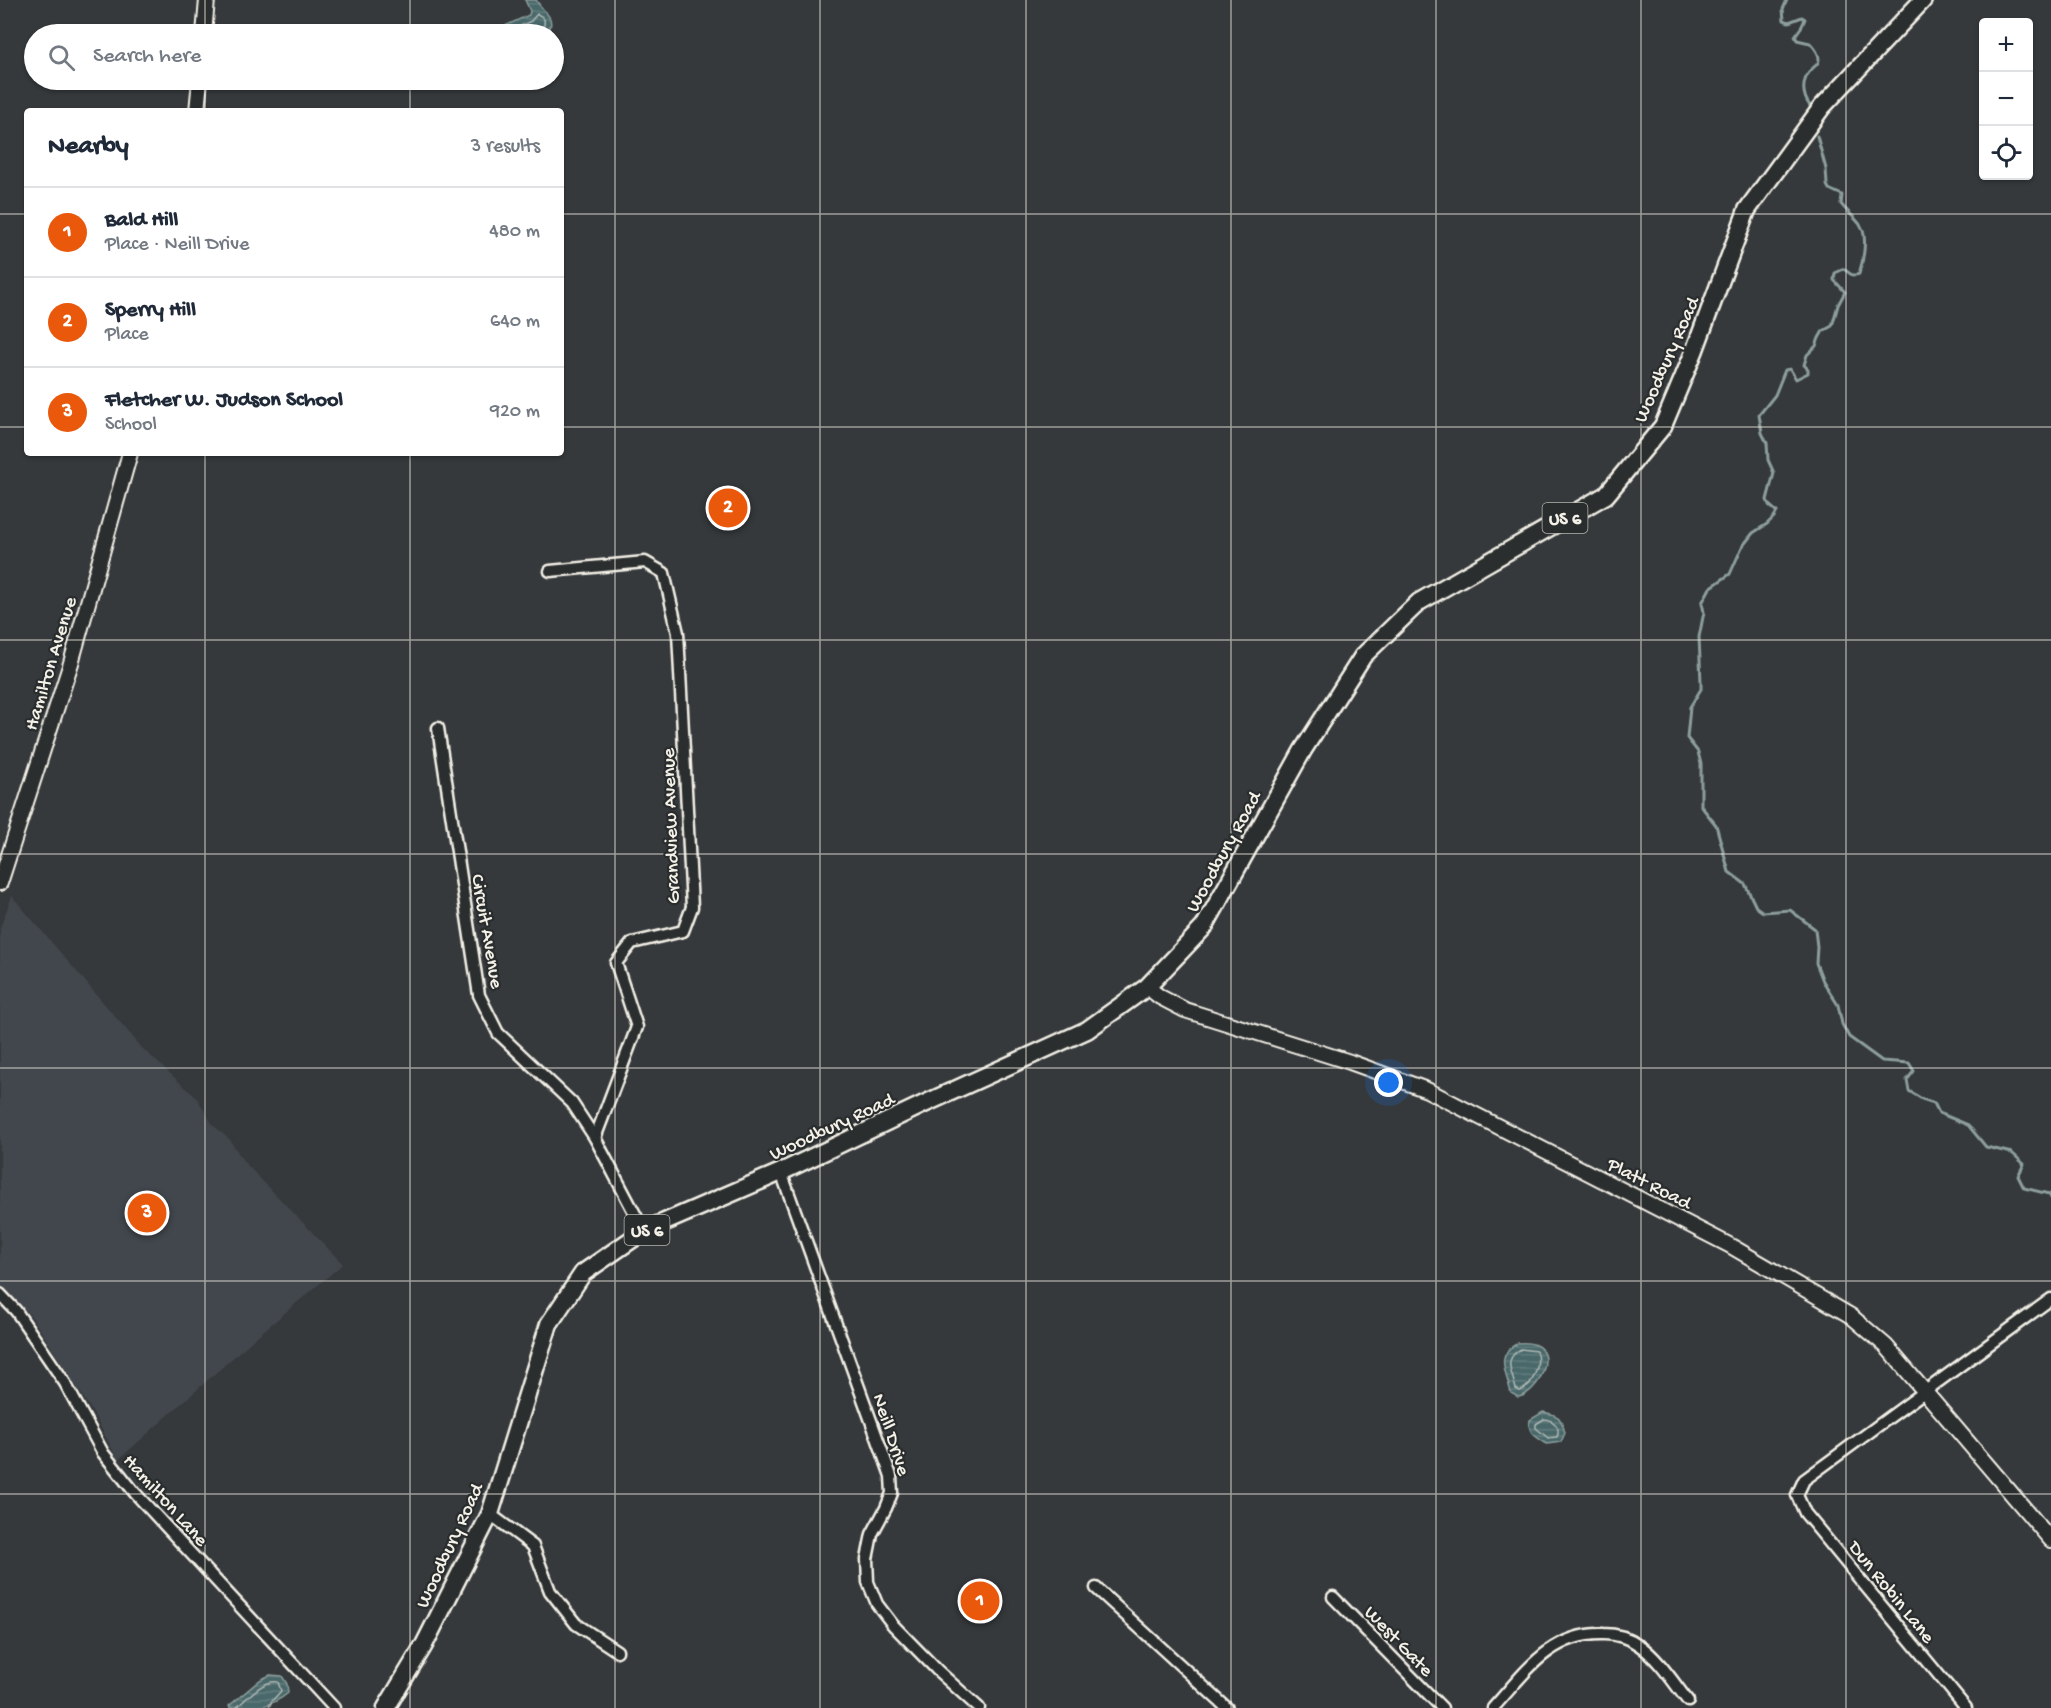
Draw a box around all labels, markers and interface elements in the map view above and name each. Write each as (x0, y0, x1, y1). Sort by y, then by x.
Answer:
map controls (1979, 18, 2033, 180)
button: + (1979, 18, 2033, 72)
search box (24, 24, 564, 90)
icon: search (45, 41, 78, 74)
text: Search here (93, 44, 201, 70)
button: − (1979, 72, 2033, 126)
button: locate (1979, 126, 2033, 180)
text: Nearby (48, 132, 129, 163)
text: 3 results (471, 136, 540, 159)
text: Bald Hill (105, 208, 178, 234)
text: 1 (63, 221, 72, 244)
text: 480 m (489, 221, 540, 244)
text: Place · Neill Drive (105, 234, 249, 257)
street label: Woodbury Road (1630, 292, 1707, 427)
text: Sperry Hill (105, 298, 196, 324)
text: 2 (63, 311, 72, 334)
text: 640 m (490, 311, 540, 334)
text: Place (105, 324, 149, 347)
text: Fletcher W. Judson School (105, 388, 343, 414)
text: 3 (62, 401, 73, 424)
text: 920 m (490, 401, 540, 424)
text: School (105, 414, 157, 437)
pin: 2 (708, 486, 748, 530)
road number: US 6 (1542, 503, 1588, 533)
street label: Hamilton Avenue (21, 594, 84, 734)
street label: Grandview Avenue (658, 747, 687, 904)
street label: Woodbury Road (1182, 786, 1269, 917)
street label: Circuit Avenue (464, 873, 507, 991)
your location (1374, 1068, 1403, 1097)
street label: Woodbury Road (767, 1088, 900, 1167)
street label: Platt Road (1602, 1154, 1696, 1217)
pin: 3 (128, 1190, 166, 1236)
road number: US 6 (624, 1215, 670, 1245)
street label: Neill Drive (866, 1391, 914, 1480)
street label: Hamilton Lane (117, 1450, 212, 1553)
street label: Woodbury Road (412, 1478, 491, 1612)
street label: Dun Robin Lane (1841, 1536, 1939, 1649)
pin: 1 (960, 1578, 1000, 1624)
street label: West Gate (1358, 1602, 1437, 1683)

